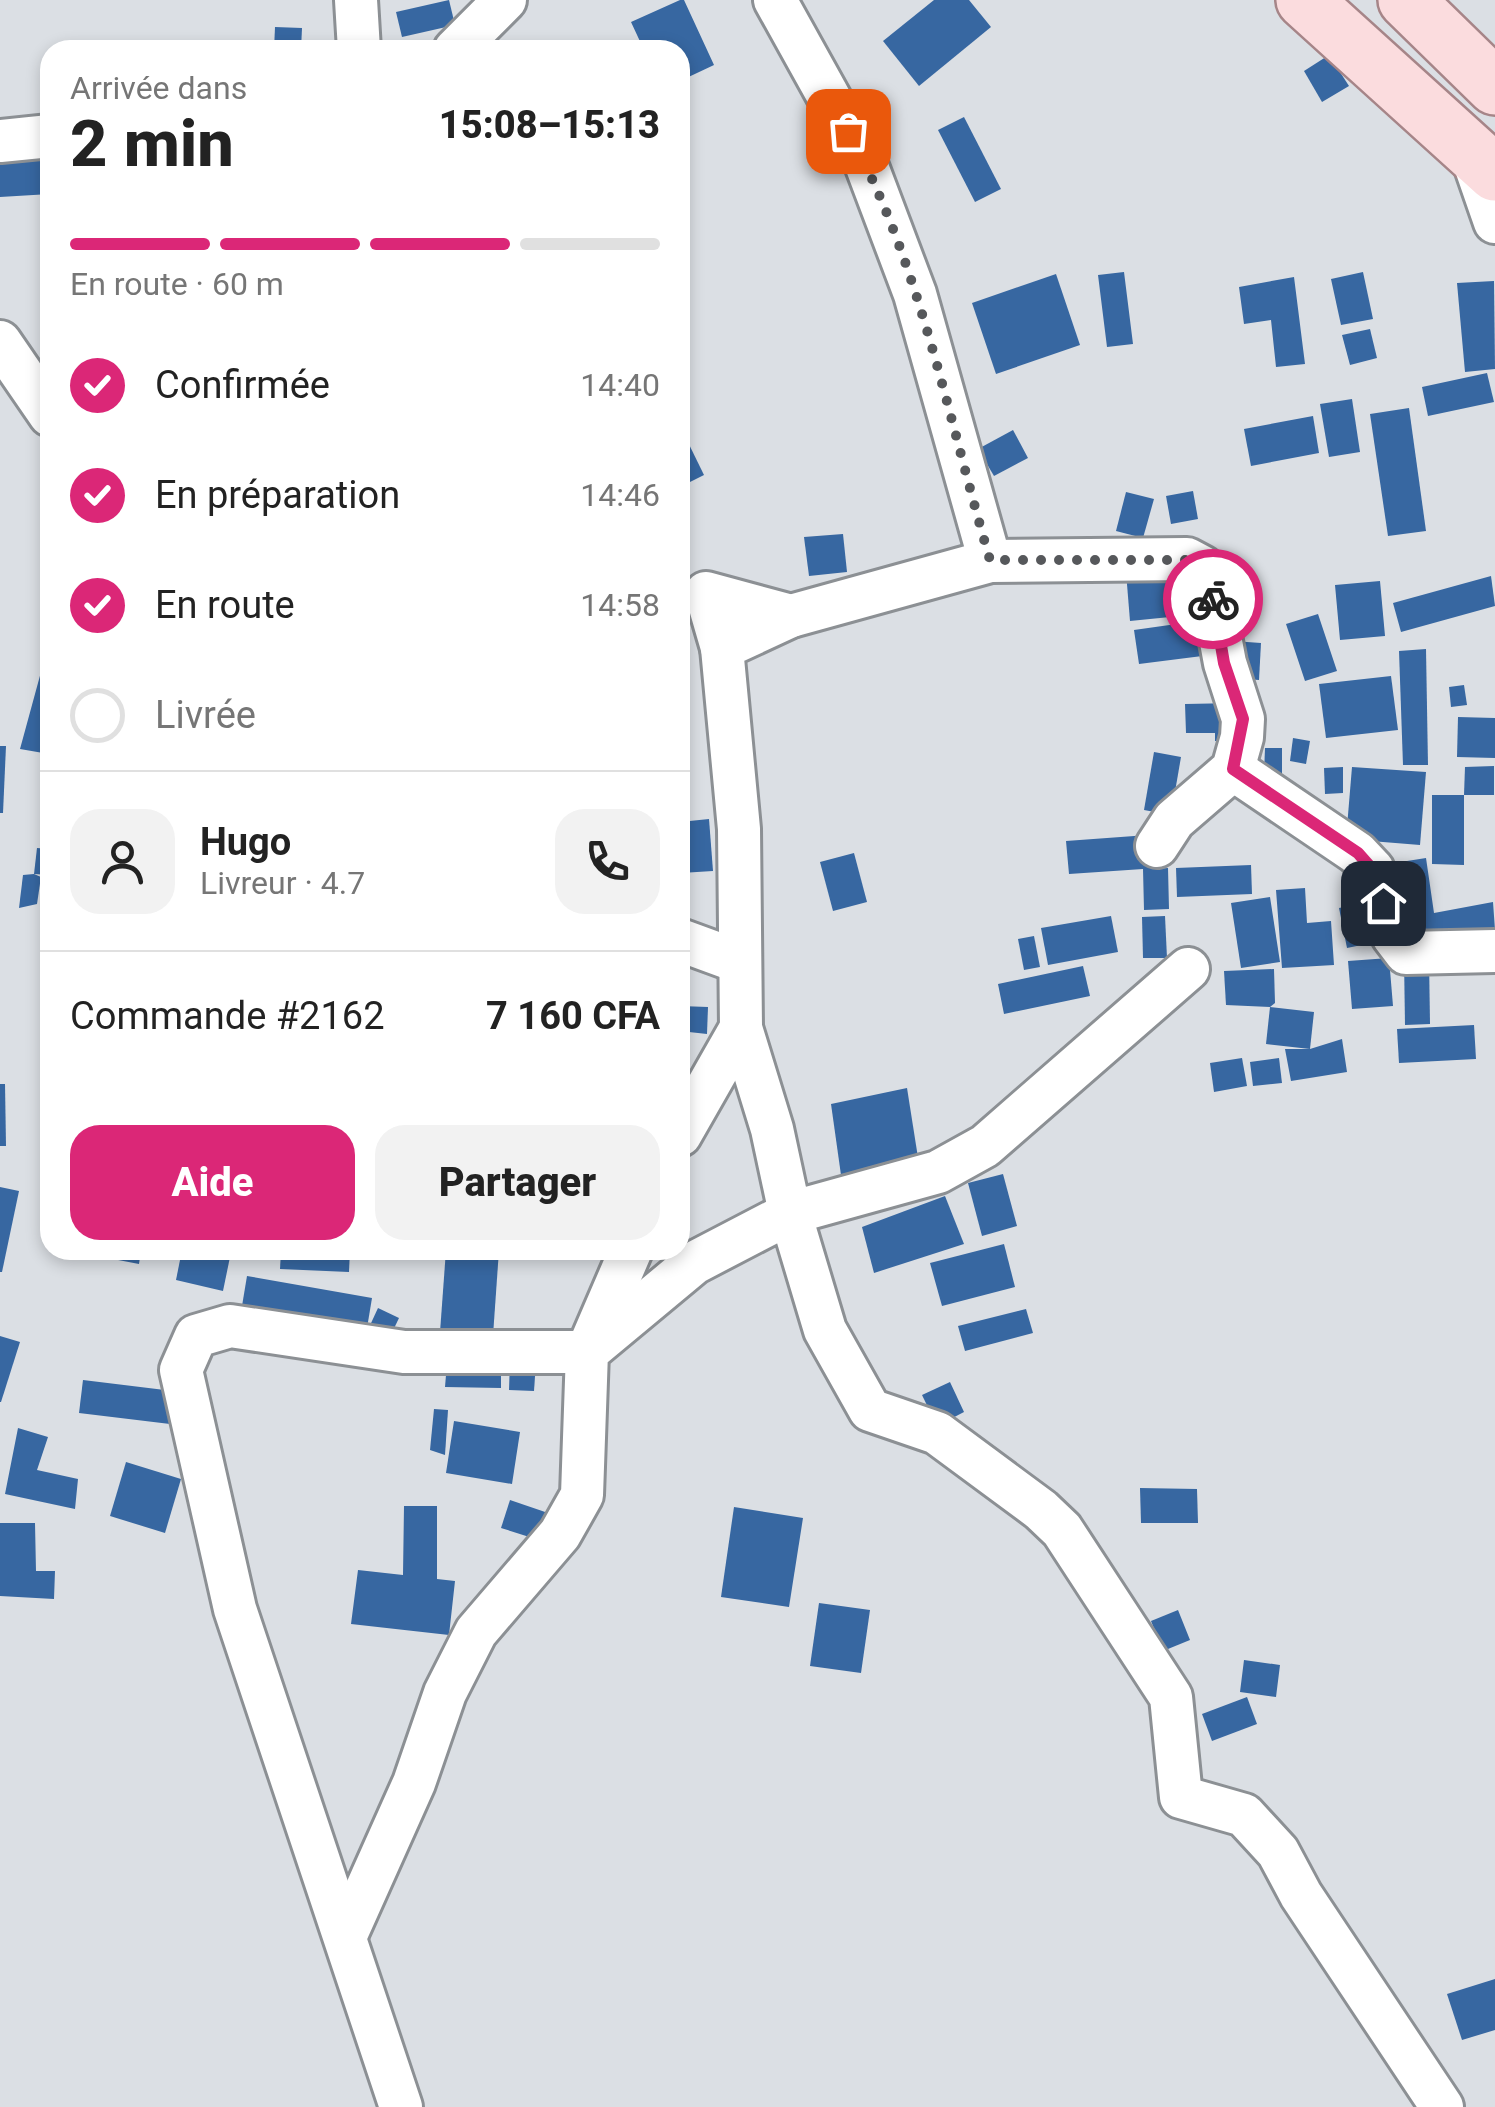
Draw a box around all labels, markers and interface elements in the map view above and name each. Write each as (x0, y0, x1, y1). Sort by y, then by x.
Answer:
text: Arrivée dans (70, 69, 247, 107)
pin (806, 89, 891, 174)
text: 15:08–15:13 (439, 103, 660, 147)
icon: bag (821, 104, 876, 159)
text: 2 min (70, 106, 234, 182)
text: En route · 60 m (70, 265, 284, 303)
icon: check (70, 358, 125, 413)
text: Confirmée (155, 363, 330, 407)
text: 14:40 (580, 366, 660, 404)
icon: check (70, 468, 125, 523)
text: En préparation (155, 473, 400, 517)
text: 14:46 (580, 476, 660, 514)
courier (1163, 549, 1263, 649)
icon: bike (1186, 572, 1241, 627)
icon: check (70, 578, 125, 633)
text: En route (155, 583, 295, 627)
text: 14:58 (580, 586, 660, 624)
text: Livrée (155, 693, 256, 737)
button: person (70, 809, 175, 914)
button: phone (555, 809, 660, 914)
text: Hugo (200, 820, 291, 864)
pin (1341, 861, 1426, 946)
text: Livreur · 4.7 (200, 864, 365, 902)
icon: home (1356, 876, 1411, 931)
text: Commande #2162 (70, 994, 385, 1038)
text: 7 160 CFA (486, 994, 660, 1038)
button: Aide (70, 1125, 355, 1240)
button: Partager (375, 1125, 660, 1240)

